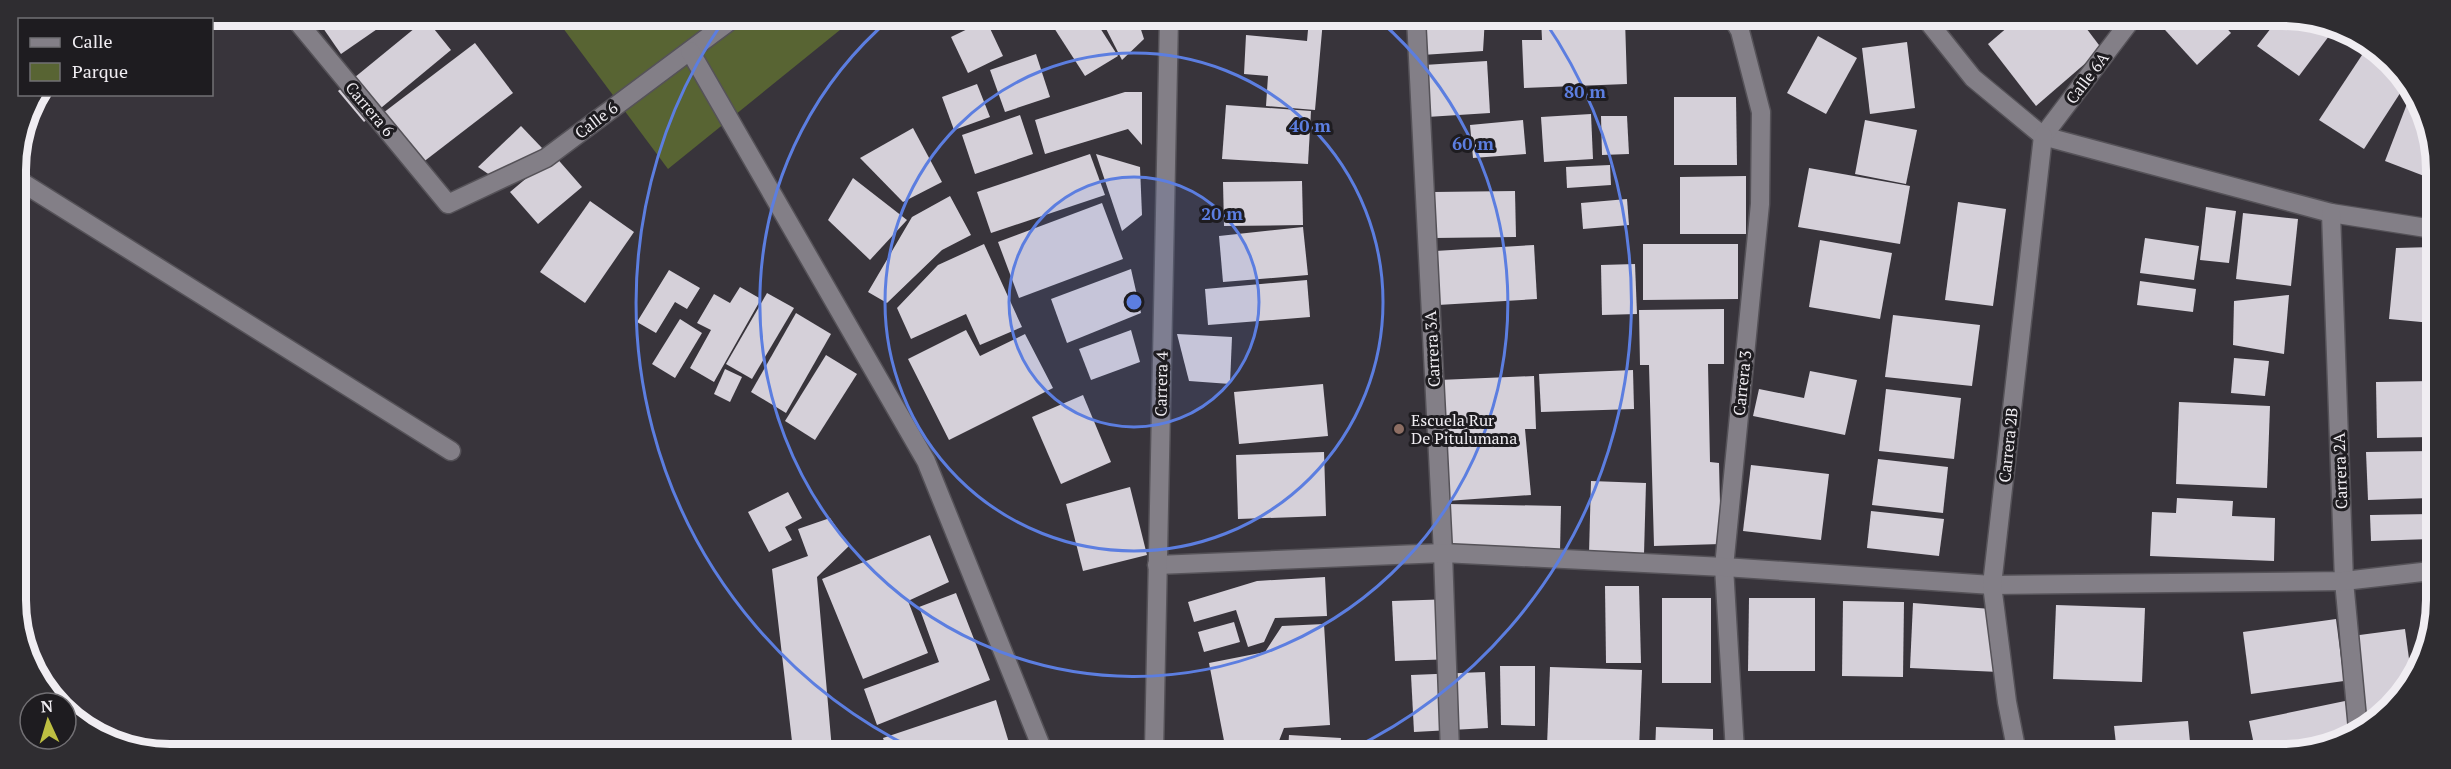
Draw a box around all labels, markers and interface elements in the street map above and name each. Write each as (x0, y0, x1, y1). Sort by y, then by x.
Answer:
legend (18, 18, 213, 96)
text: Calle (72, 29, 113, 53)
street label: Calle 6A (2060, 48, 2114, 108)
text: Parque (72, 59, 128, 83)
street label: Carrera 6 (341, 77, 400, 141)
text: 80 m (1564, 79, 1606, 103)
street label: Calle 6 (570, 96, 622, 143)
text: 40 m (1289, 113, 1331, 137)
text: 60 m (1452, 131, 1494, 155)
text: 20 m (1201, 201, 1243, 225)
centre of rings (1124, 292, 1144, 312)
street label: Carrera 3A (1419, 310, 1445, 388)
street label: Carrera 3 (1728, 349, 1756, 417)
street label: Carrera 4 (1149, 351, 1173, 417)
street label: Carrera 2B (1993, 406, 2023, 484)
place label: Escuela Rur De Pitulumana (1411, 409, 1517, 449)
marker: Escuela Rur De Pitulumana (1392, 422, 1406, 436)
street label: Carrera 2A (2328, 432, 2352, 510)
north arrow (18, 691, 78, 751)
text: N (40, 695, 54, 717)

